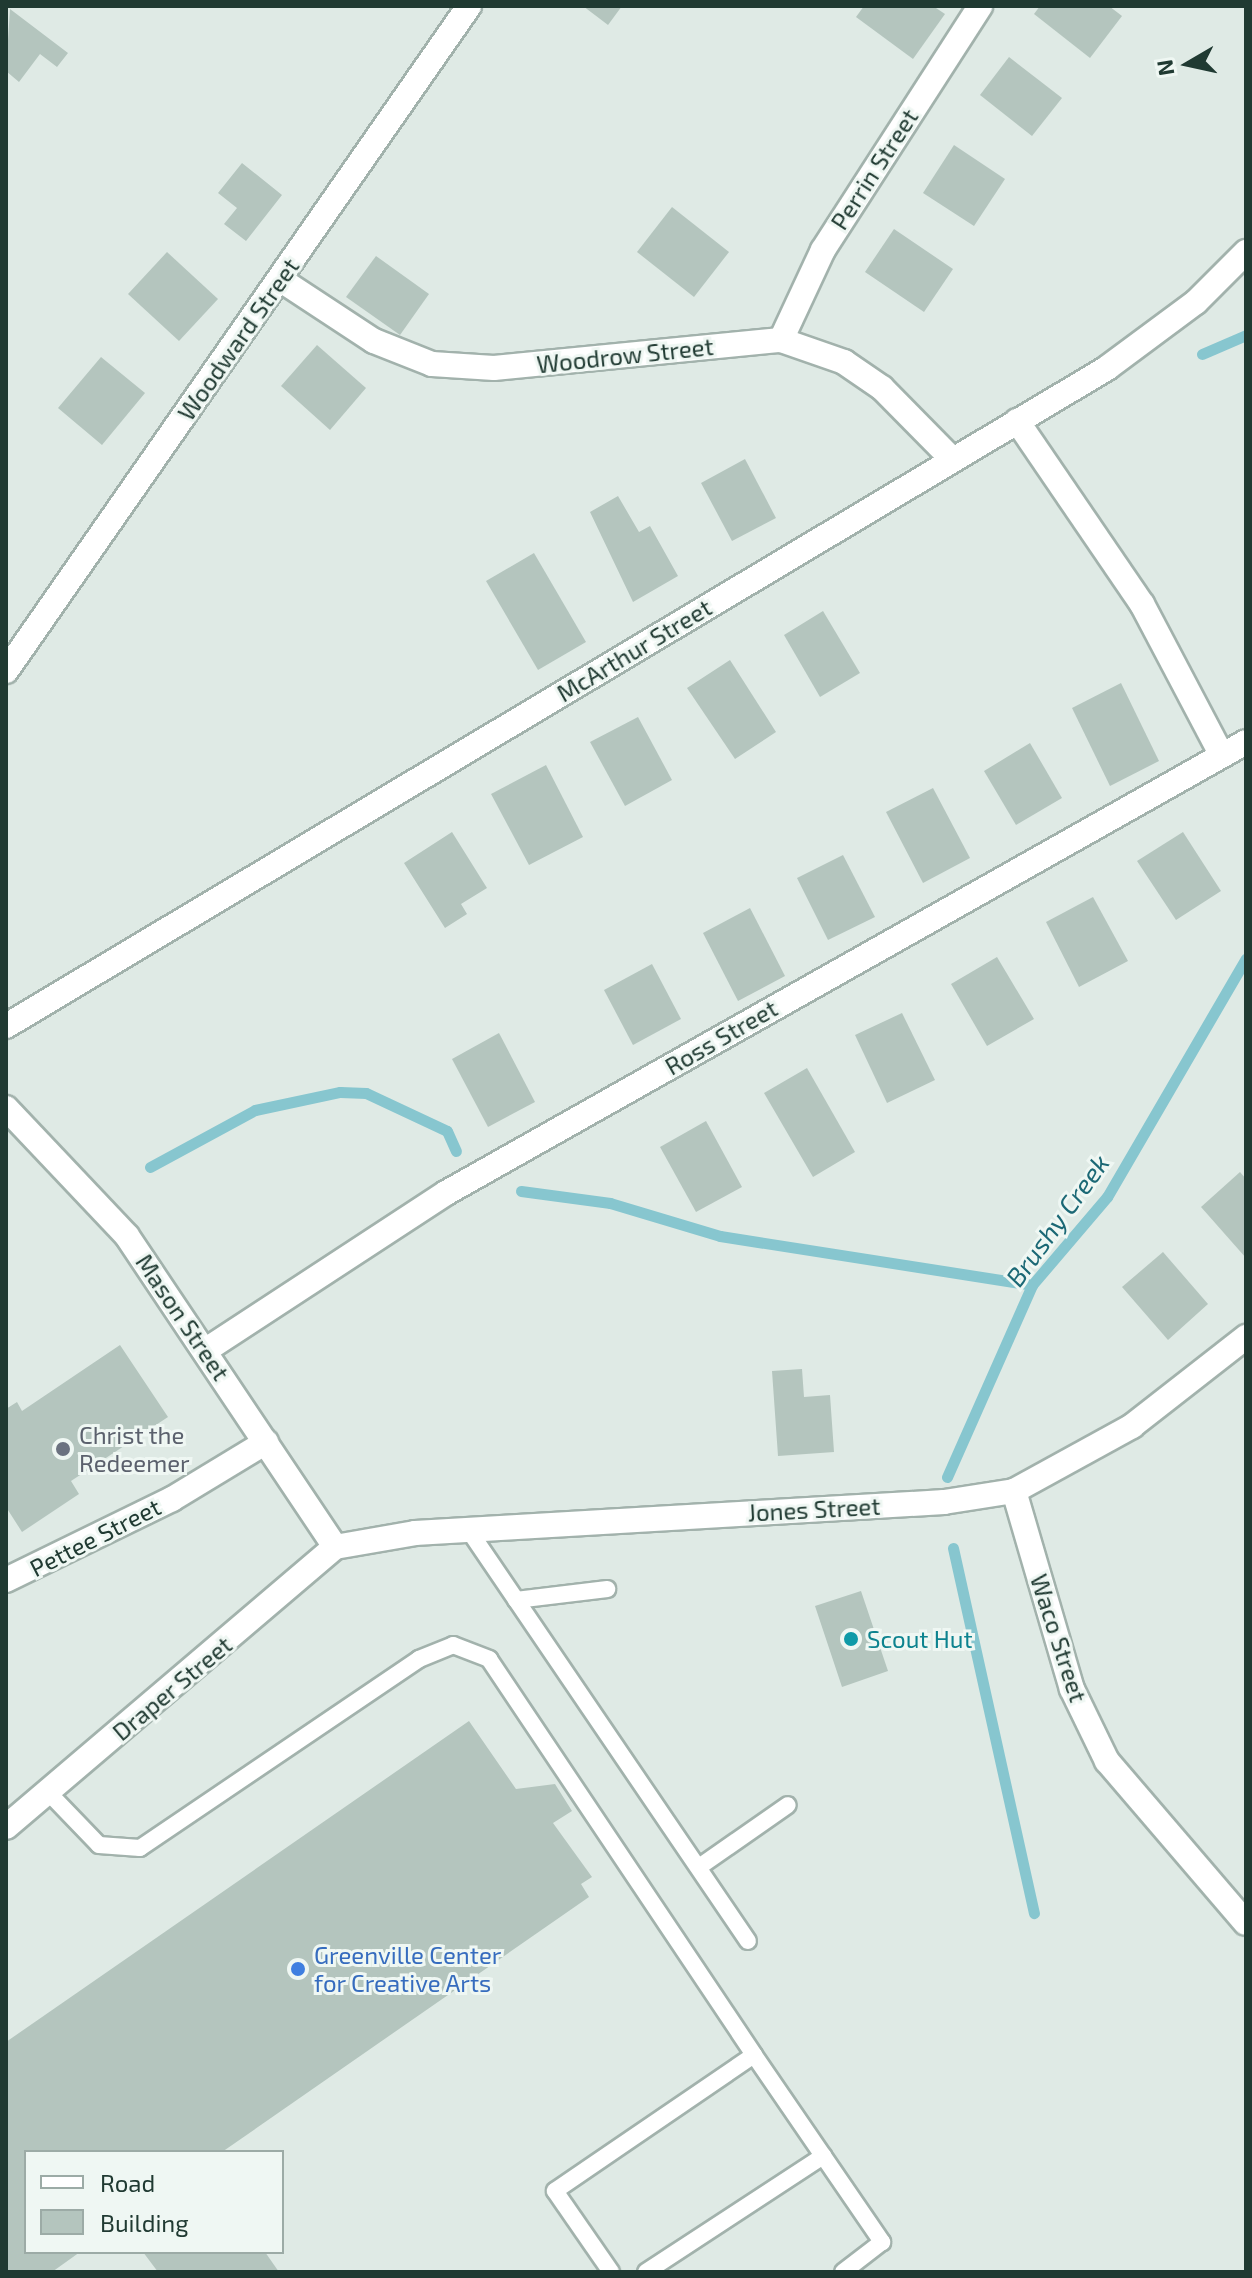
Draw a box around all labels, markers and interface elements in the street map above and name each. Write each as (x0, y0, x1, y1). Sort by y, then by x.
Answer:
north arrow (1148, 24, 1228, 104)
text: N (1150, 58, 1178, 78)
street label: Perrin Street (824, 103, 924, 235)
street label: Woodward Street (171, 252, 305, 426)
street label: Woodrow Street (535, 331, 715, 379)
street label: McArthur Street (551, 592, 717, 708)
street label: Ross Street (660, 993, 782, 1081)
water label: Brushy Creek (999, 1148, 1115, 1292)
street label: Mason Street (130, 1248, 236, 1386)
place label: Christ the Redeemer (79, 1421, 190, 1477)
marker: Christ the Redeemer (54, 1440, 72, 1458)
street label: Jones Street (747, 1491, 881, 1527)
street label: Pettee Street (25, 1492, 165, 1582)
street label: Waco Street (1025, 1570, 1093, 1706)
place label: Scout Hut (867, 1625, 973, 1653)
street label: Draper Street (106, 1630, 238, 1746)
marker: Scout Hut (842, 1630, 860, 1648)
place label: Greenville Center for Creative Arts (314, 1941, 501, 1997)
marker: Greenville Center for Creative Arts (289, 1960, 307, 1978)
legend (24, 2150, 284, 2254)
text: Road (100, 2168, 155, 2197)
text: Building (100, 2208, 189, 2237)

